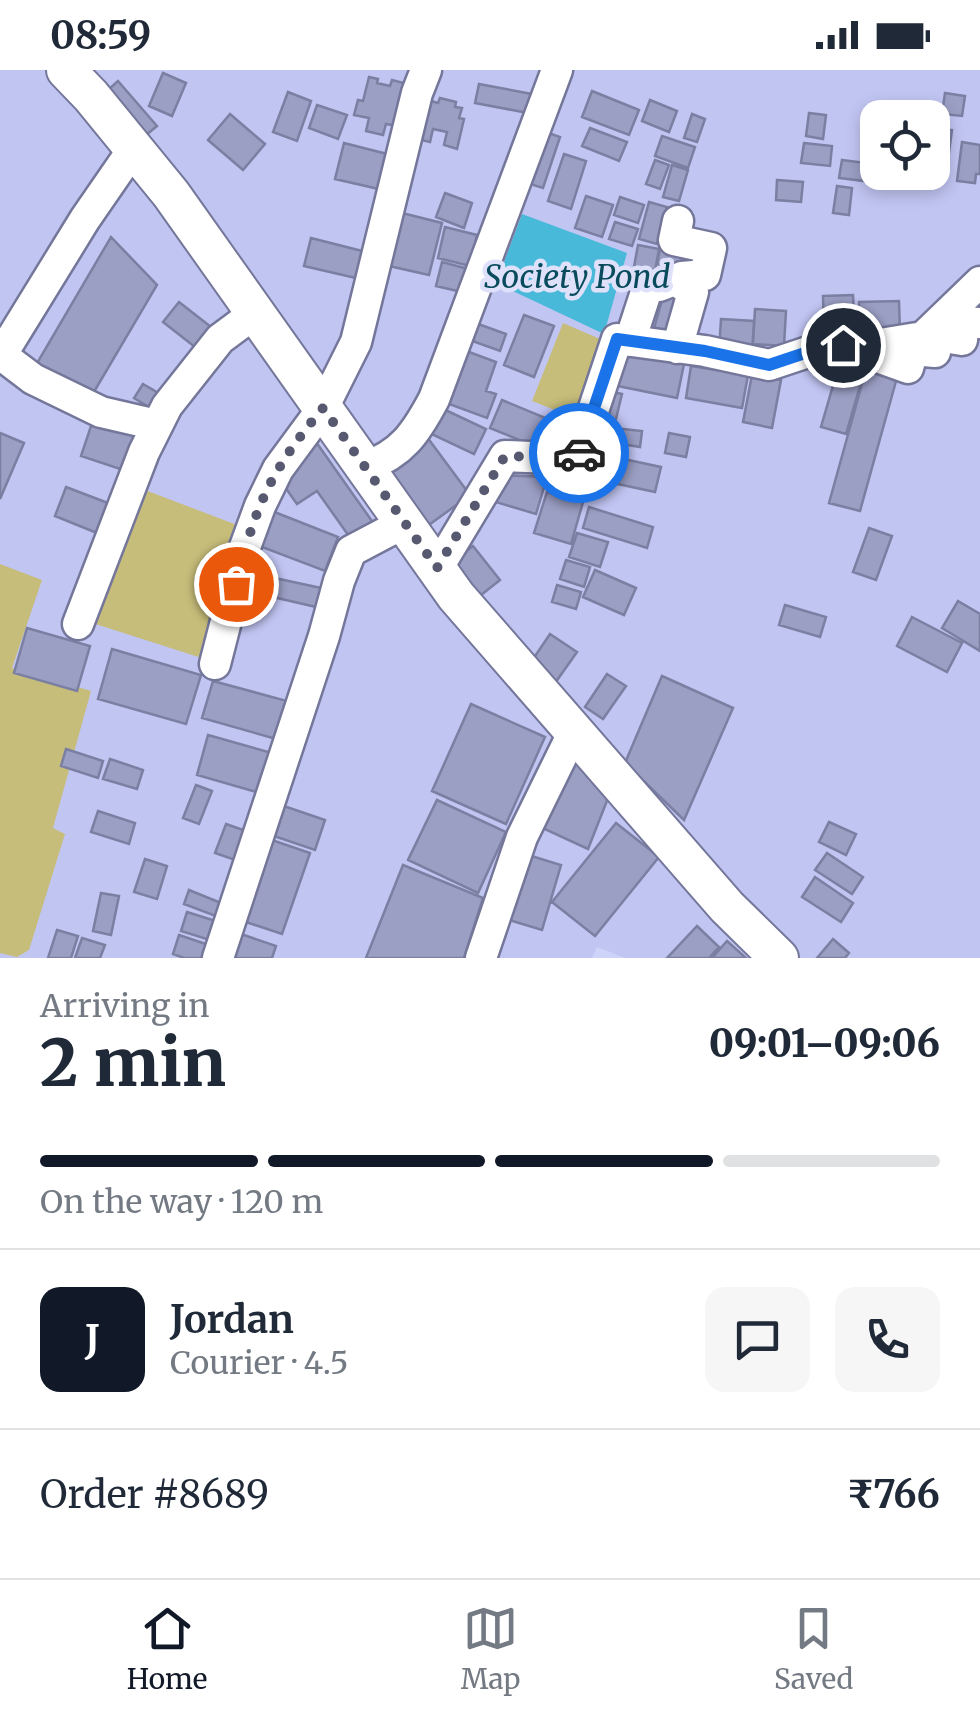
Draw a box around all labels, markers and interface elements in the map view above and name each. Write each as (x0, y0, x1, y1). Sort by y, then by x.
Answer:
text: 08:59 (50, 12, 151, 59)
map controls (860, 100, 950, 190)
button: locate (860, 100, 950, 190)
water label: Society Pond (484, 257, 670, 297)
pin (801, 303, 886, 388)
icon: home (816, 318, 871, 373)
courier (529, 403, 629, 503)
icon: car (552, 426, 607, 481)
pin (194, 542, 279, 627)
icon: bag (209, 557, 264, 612)
text: Arriving in (40, 986, 209, 1026)
text: 09:01–09:06 (709, 1020, 940, 1067)
text: 2 min (40, 1022, 226, 1104)
text: On the way · 120 m (40, 1182, 323, 1222)
button: chat (705, 1287, 810, 1392)
button: phone (835, 1287, 940, 1392)
text: Jordan (170, 1296, 294, 1343)
text: J (85, 1316, 100, 1363)
text: Courier · 4.5 (170, 1343, 348, 1383)
text: Order #8689 (40, 1471, 269, 1518)
text: ₹766 (847, 1471, 940, 1518)
tab: Home (127, 1601, 207, 1697)
tab: Map (461, 1601, 521, 1697)
tab: Saved (774, 1601, 853, 1697)

